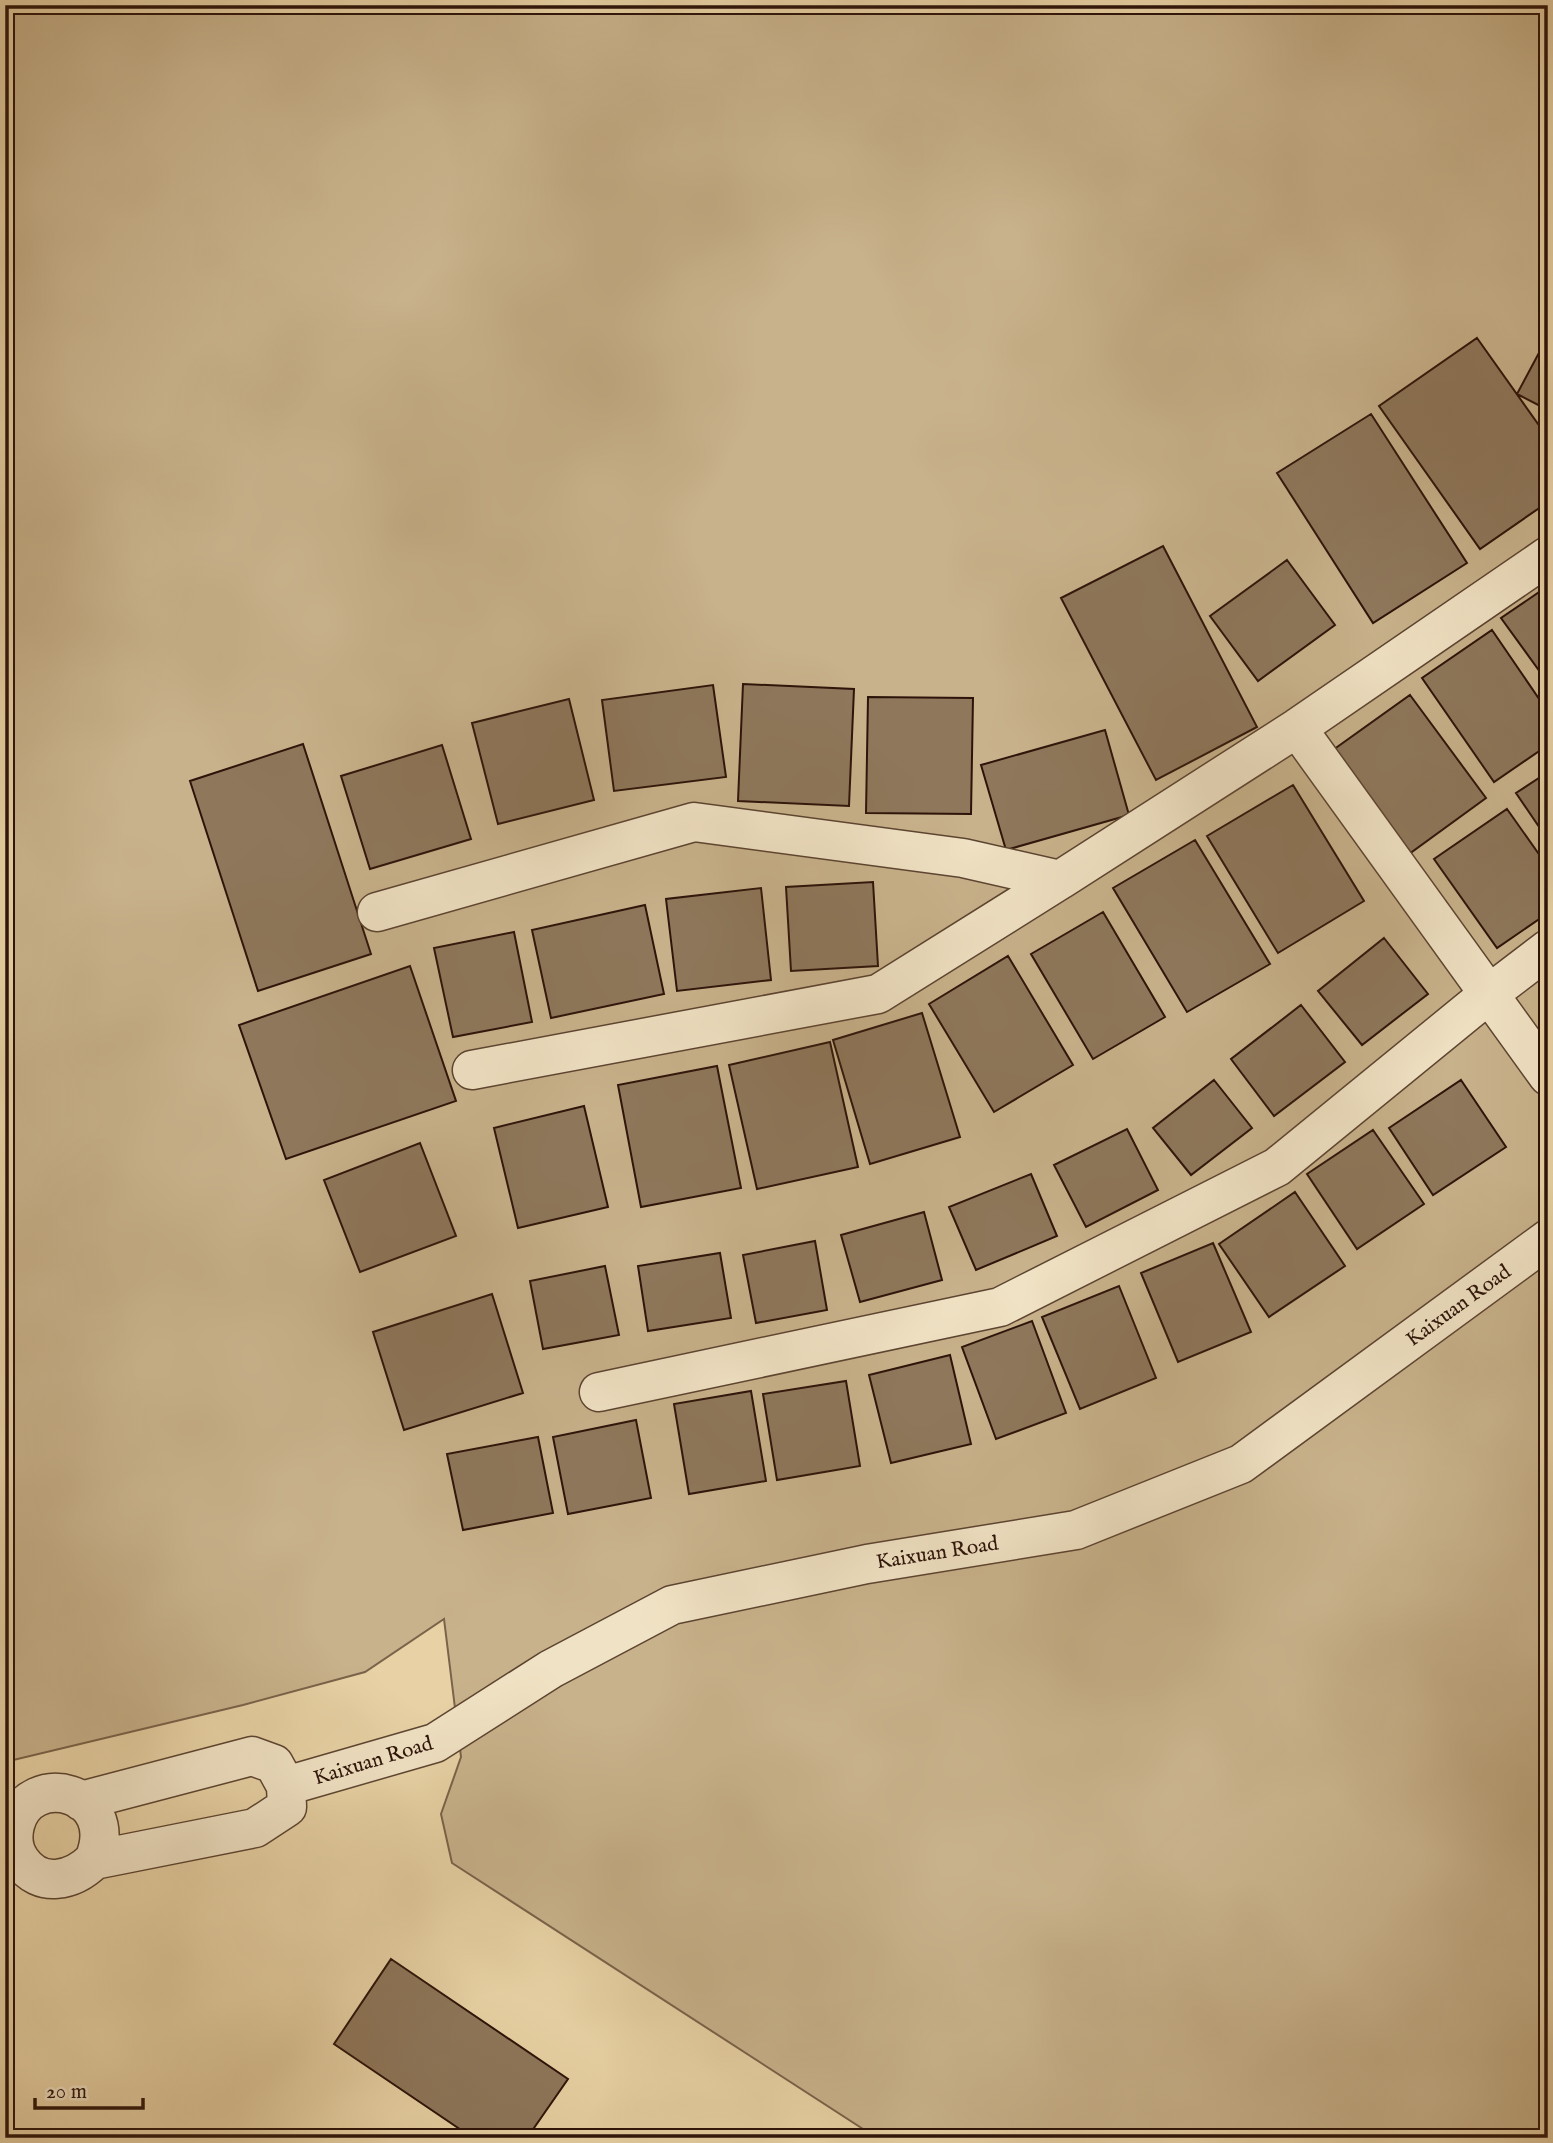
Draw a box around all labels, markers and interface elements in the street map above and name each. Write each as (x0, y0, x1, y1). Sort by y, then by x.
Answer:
street label: Kaixuan Road (1401, 1259, 1517, 1353)
street label: Kaixuan Road (874, 1530, 1001, 1576)
street label: Kaixuan Road (311, 1730, 437, 1792)
scale bar (35, 2066, 144, 2110)
text: 20 m (46, 2079, 87, 2106)

